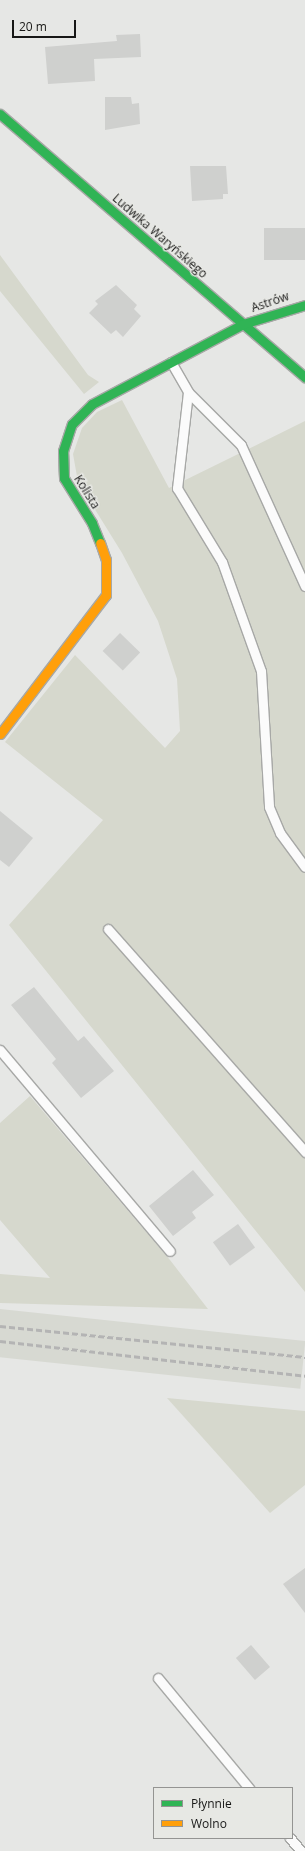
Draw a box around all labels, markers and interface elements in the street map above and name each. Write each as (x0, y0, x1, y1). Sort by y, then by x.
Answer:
scale bar (14, 12, 78, 38)
text: 20 m (19, 18, 47, 35)
street label: Ludwika Waryńskiego (110, 191, 210, 281)
street label: Astrów (249, 289, 291, 315)
street label: Kolista (71, 472, 103, 512)
legend (153, 1787, 293, 1839)
text: Płynnie (191, 1795, 232, 1812)
text: Wolno (191, 1815, 227, 1832)

